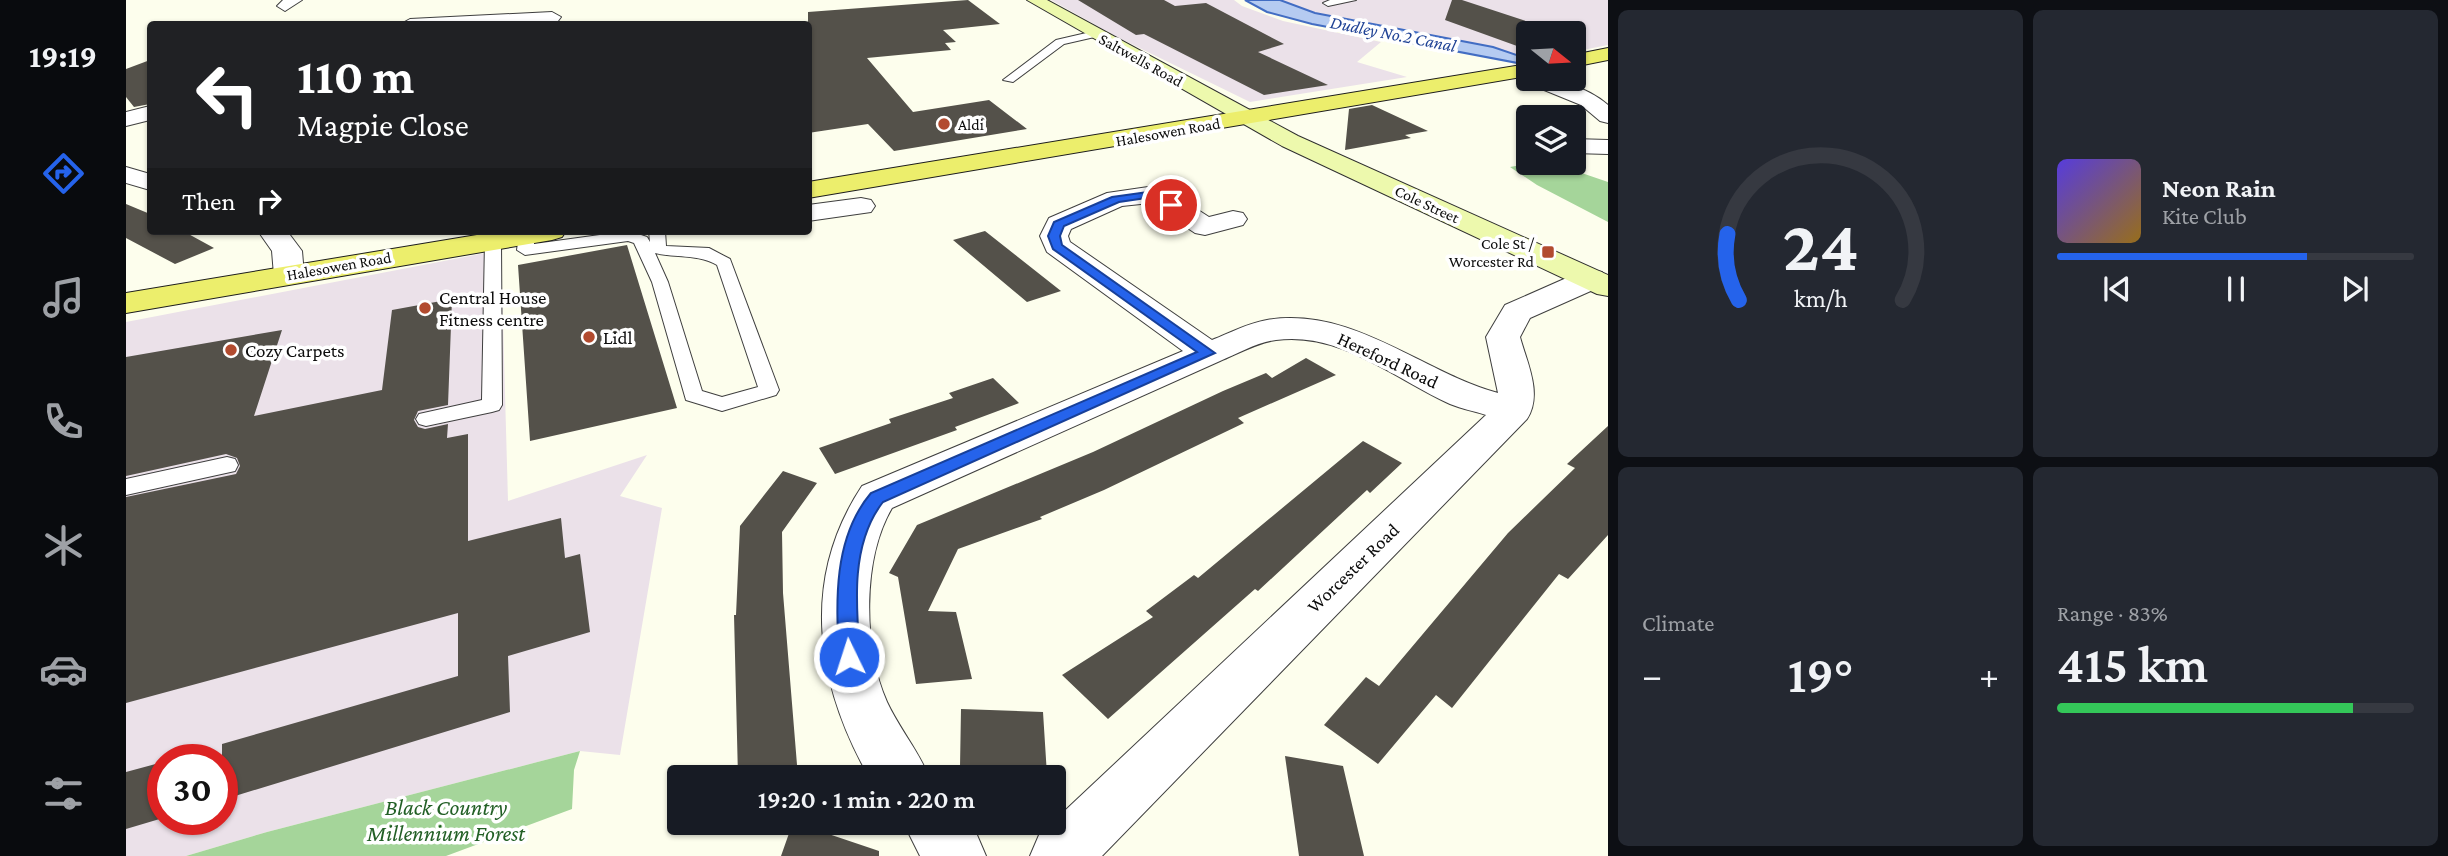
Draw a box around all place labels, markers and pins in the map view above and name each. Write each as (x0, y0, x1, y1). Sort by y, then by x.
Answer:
marker: Aldi (936, 116, 952, 132)
place label: Aldi (958, 116, 984, 133)
pin (1141, 175, 1201, 235)
place label: Cole St / Worcester Rd (1449, 235, 1535, 270)
marker: Cole St / Worcester Rd (1540, 244, 1556, 260)
place label: Central House Fitness centre (439, 287, 546, 330)
marker: Central House Fitness centre (417, 300, 433, 316)
place label: Lidl (603, 327, 632, 348)
marker: Lidl (581, 329, 597, 345)
place label: Cozy Carpets (245, 340, 344, 361)
marker: Cozy Carpets (223, 342, 239, 358)

